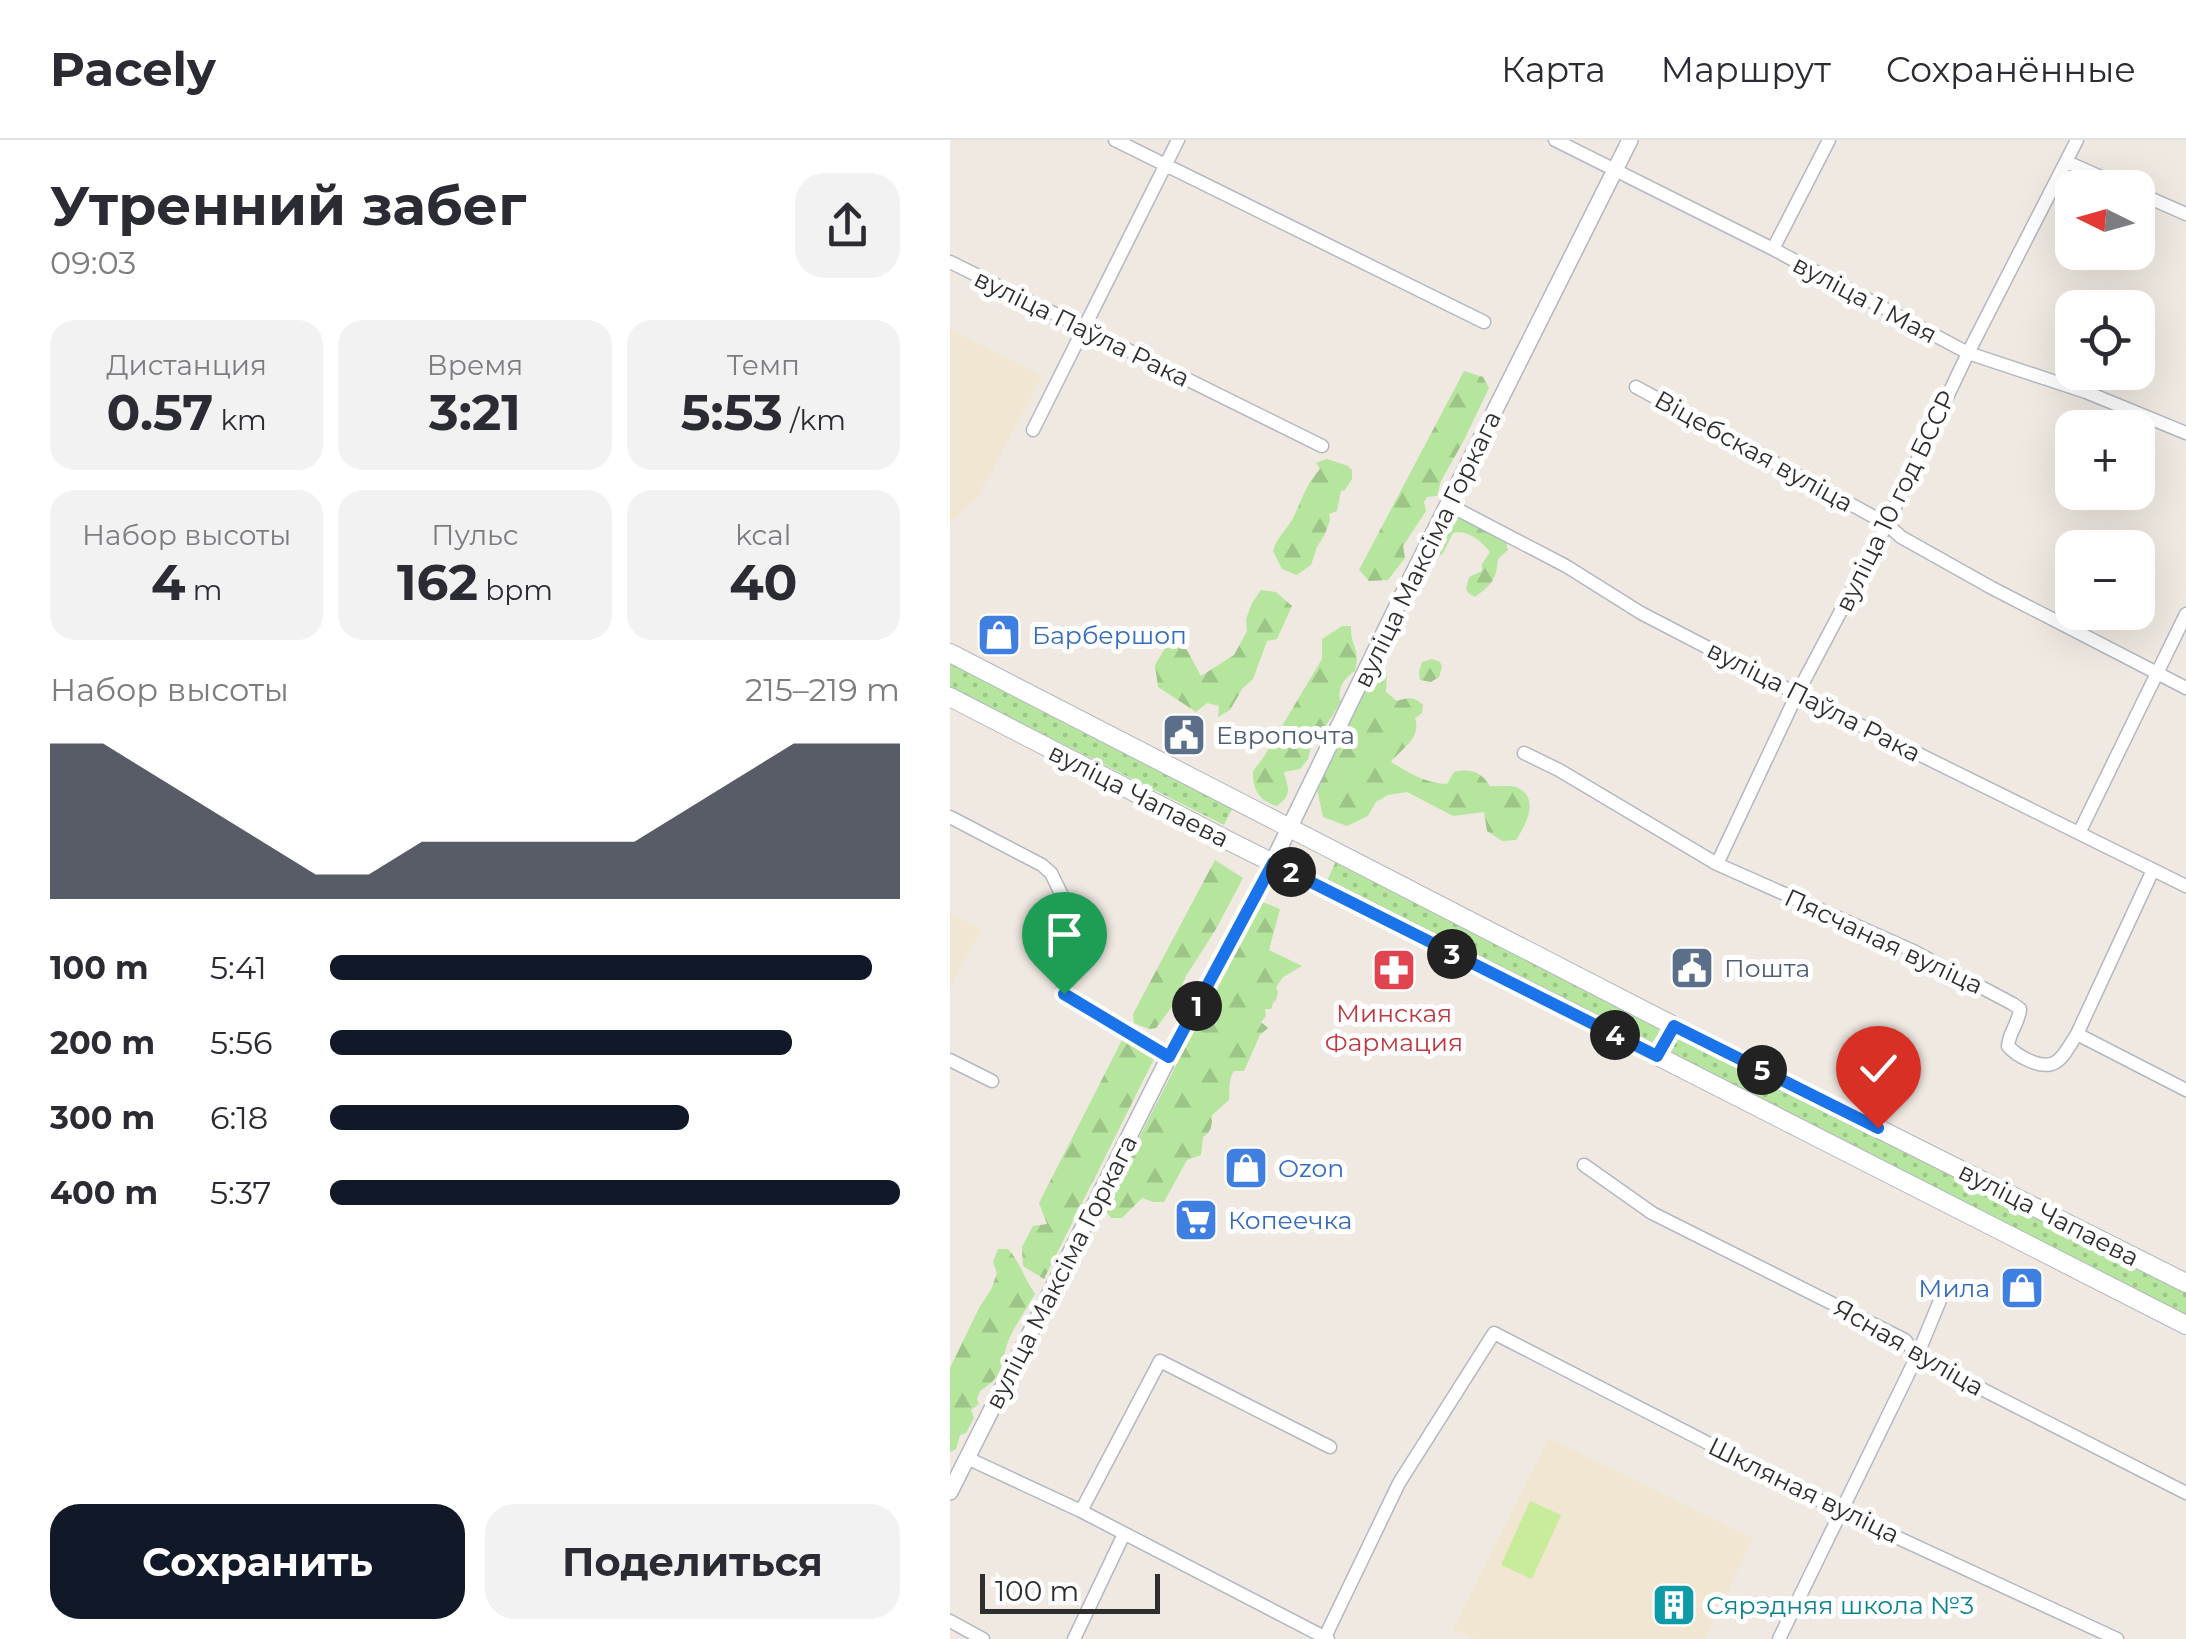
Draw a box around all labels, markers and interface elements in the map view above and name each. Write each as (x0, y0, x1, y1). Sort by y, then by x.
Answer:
text: Pacely (50, 40, 216, 98)
text: Карта (1501, 48, 1606, 91)
text: Маршрут (1661, 48, 1831, 91)
text: Сохранённые (1886, 48, 2136, 91)
north arrow (2055, 170, 2155, 270)
map controls (2055, 170, 2155, 630)
text: Утренний забег (50, 172, 526, 239)
button: share (795, 173, 900, 278)
text: 09:03 (50, 243, 136, 282)
street label: вуліца 1 Мая (1788, 248, 1942, 350)
street label: вуліца Паўла Рака (970, 263, 1194, 393)
button: locate (2055, 290, 2155, 390)
text: Дистанция (106, 348, 267, 382)
text: Время (427, 348, 523, 382)
text: Темп (727, 348, 800, 382)
text: 0.57 (107, 382, 213, 443)
text: 3:21 (429, 382, 521, 443)
text: 5:53 (681, 382, 783, 443)
street label: Віцебская вуліца (1650, 384, 1858, 518)
street label: вуліца 10 год БССР (1828, 386, 1962, 616)
text: km (213, 403, 267, 437)
text: /km (783, 403, 846, 437)
street label: вуліца Максіма Горкага (1347, 406, 1507, 692)
button: + (2055, 410, 2155, 510)
text: Набор высоты (82, 518, 291, 552)
text: Пульс (431, 518, 519, 552)
text: kcal (735, 518, 791, 552)
button: − (2055, 530, 2155, 630)
text: 4 (151, 552, 185, 613)
text: 162 (397, 552, 478, 613)
text: 40 (729, 552, 798, 613)
text: m (185, 573, 222, 607)
text: bpm (478, 573, 553, 607)
shop icon: Барбершоп (976, 612, 1022, 658)
place label: Барбершоп (1032, 620, 1187, 650)
street label: вуліца Паўла Рака (1702, 634, 1926, 768)
text: Набор высоты (50, 670, 289, 709)
text: 215–219 m (745, 670, 900, 709)
public building icon: Европочта (1161, 712, 1207, 758)
place label: Европочта (1216, 720, 1355, 750)
street label: вуліца Чапаева (1044, 737, 1234, 853)
pin: 2 (1266, 847, 1316, 897)
text: 2 (1283, 855, 1299, 889)
street label: Пясчаная вуліца (1780, 882, 1988, 1000)
pin (1022, 892, 1107, 995)
icon: arrive (1037, 907, 1092, 962)
pin: 3 (1427, 929, 1477, 979)
text: 3 (1444, 937, 1460, 971)
public building icon: Пошта (1669, 945, 1715, 991)
pharmacy icon: Минская Фармация (1371, 947, 1417, 993)
text: 100 m (50, 948, 149, 987)
text: 5:41 (210, 948, 267, 987)
place label: Пошта (1724, 953, 1810, 983)
pin: 1 (1172, 981, 1222, 1031)
text: 1 (1192, 989, 1202, 1023)
place label: Минская Фармация (1325, 998, 1463, 1057)
pin: 4 (1590, 1010, 1640, 1060)
text: 4 (1605, 1018, 1625, 1052)
text: 200 m (50, 1023, 155, 1062)
text: 5:56 (210, 1023, 273, 1062)
pin (1836, 1026, 1921, 1129)
icon: check (1851, 1041, 1906, 1096)
pin: 5 (1737, 1045, 1787, 1095)
text: 5 (1754, 1053, 1770, 1087)
text: 300 m (50, 1098, 155, 1137)
text: 6:18 (210, 1098, 268, 1137)
street label: вуліца Максіма Горкага (979, 1130, 1143, 1414)
shop icon: Ozon (1223, 1145, 1269, 1191)
place label: Ozon (1278, 1153, 1344, 1183)
street label: вуліца Чапаева (1954, 1156, 2144, 1272)
text: 400 m (50, 1173, 158, 1212)
text: 5:37 (210, 1173, 271, 1212)
supermarket icon: Копеечка (1173, 1197, 1219, 1243)
place label: Копеечка (1228, 1205, 1352, 1235)
shop icon: Мила (1999, 1265, 2045, 1311)
place label: Мила (1918, 1273, 1990, 1303)
street label: Ясная вуліца (1829, 1292, 1989, 1402)
street label: Шкляная вуліца (1704, 1431, 1904, 1549)
button: Сохранить (50, 1504, 465, 1619)
button: Поделиться (485, 1504, 900, 1619)
scale bar (980, 1569, 1160, 1614)
text: 100 m (995, 1574, 1079, 1608)
building icon: Сярэдняя школа №3 (1651, 1582, 1697, 1628)
place label: Сярэдняя школа №3 (1706, 1590, 1974, 1620)

